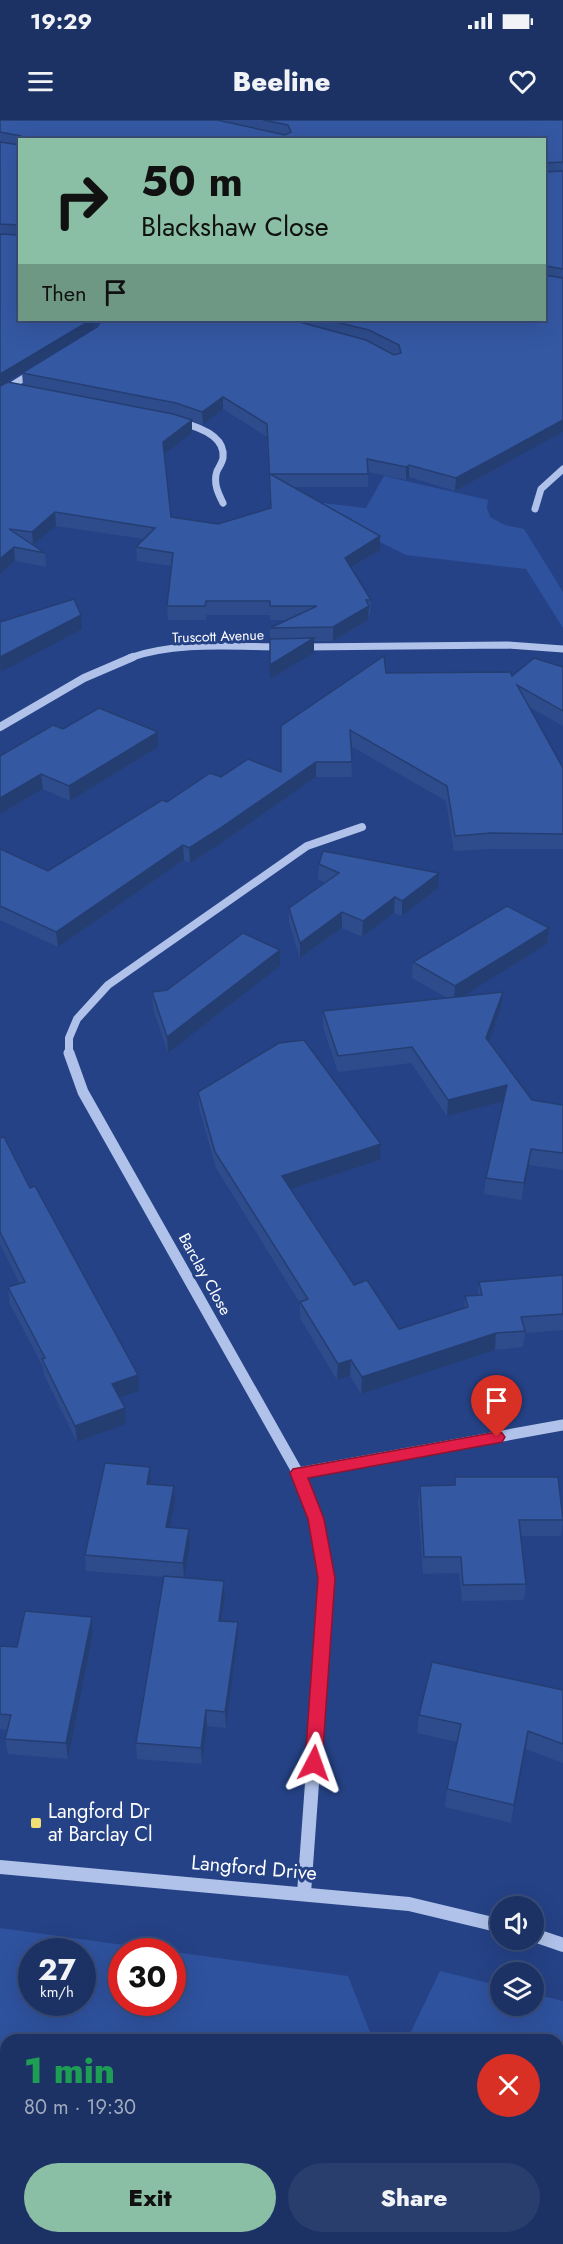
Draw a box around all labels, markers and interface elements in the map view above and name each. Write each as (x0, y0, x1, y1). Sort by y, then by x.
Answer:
text: 19:29 (30, 5, 92, 37)
text: Beeline (233, 62, 330, 101)
icon: menu (24, 65, 57, 98)
icon: heart (506, 65, 539, 98)
text: 50 m (141, 151, 243, 212)
icon: right (42, 162, 120, 240)
text: Blackshaw Close (141, 207, 329, 246)
icon: arrive (99, 276, 132, 309)
text: Then (42, 277, 87, 309)
street label: Truscott Avenue (172, 624, 264, 648)
street label: Barclay Close (173, 1229, 237, 1319)
pin (471, 1375, 522, 1437)
icon: arrive (480, 1384, 513, 1417)
position arrow (282, 1731, 346, 1795)
place label: Langford Dr at Barclay Cl (48, 1797, 153, 1849)
marker: Langford Dr at Barclay Cl (29, 1816, 43, 1830)
street label: Langford Drive (190, 1848, 318, 1888)
map controls (490, 1896, 544, 2016)
button: sound (490, 1896, 544, 1950)
speed limit sign: 30 (108, 1938, 186, 2016)
text: 27 (38, 1948, 76, 1991)
button: layers (490, 1962, 544, 2016)
text: km/h (40, 1981, 74, 2003)
text: 1 min (24, 2044, 115, 2096)
button: close (477, 2054, 540, 2117)
text: 80 m · 19:30 (24, 2093, 136, 2122)
button: Exit (24, 2163, 276, 2232)
button: Share (288, 2163, 540, 2232)

